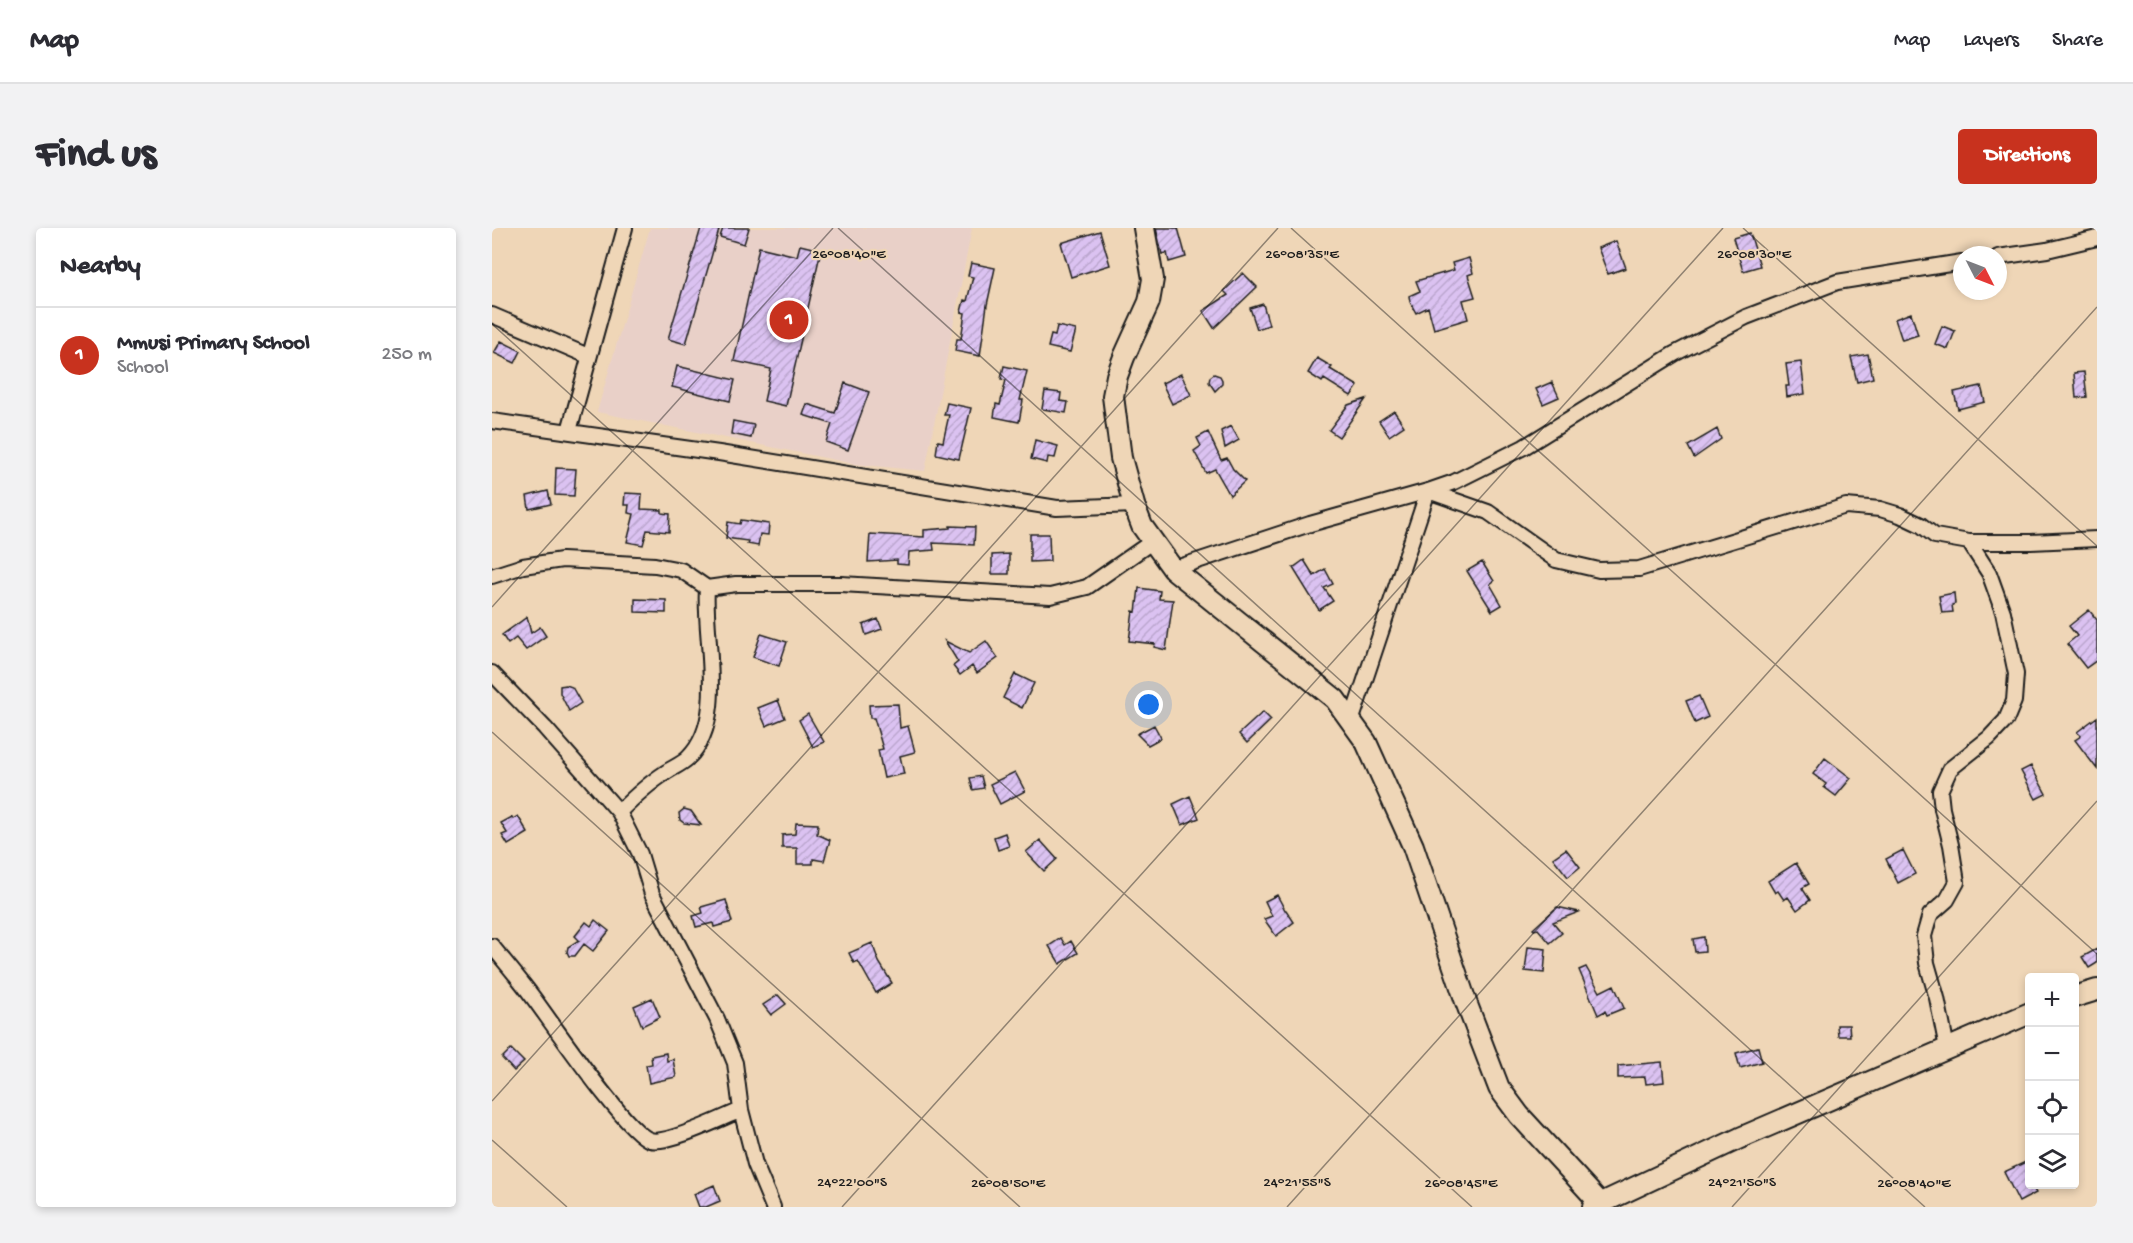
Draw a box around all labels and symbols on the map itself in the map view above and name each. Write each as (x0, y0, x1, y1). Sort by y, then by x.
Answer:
text: 26°08'40"E (812, 246, 886, 264)
text: 26°08'35"E (1265, 246, 1339, 264)
text: 26°08'30"E (1717, 246, 1792, 264)
north arrow (1953, 246, 2007, 300)
pin: 1 (770, 298, 808, 343)
your location (1134, 690, 1163, 719)
text: 24°22'00"S (817, 1174, 887, 1192)
text: 24°21'55"S (1263, 1174, 1331, 1192)
text: 24°21'50"S (1708, 1174, 1776, 1192)
text: 26°08'50"E (971, 1175, 1046, 1193)
text: 26°08'45"E (1425, 1175, 1498, 1193)
text: 26°08'40"E (1877, 1175, 1951, 1193)

